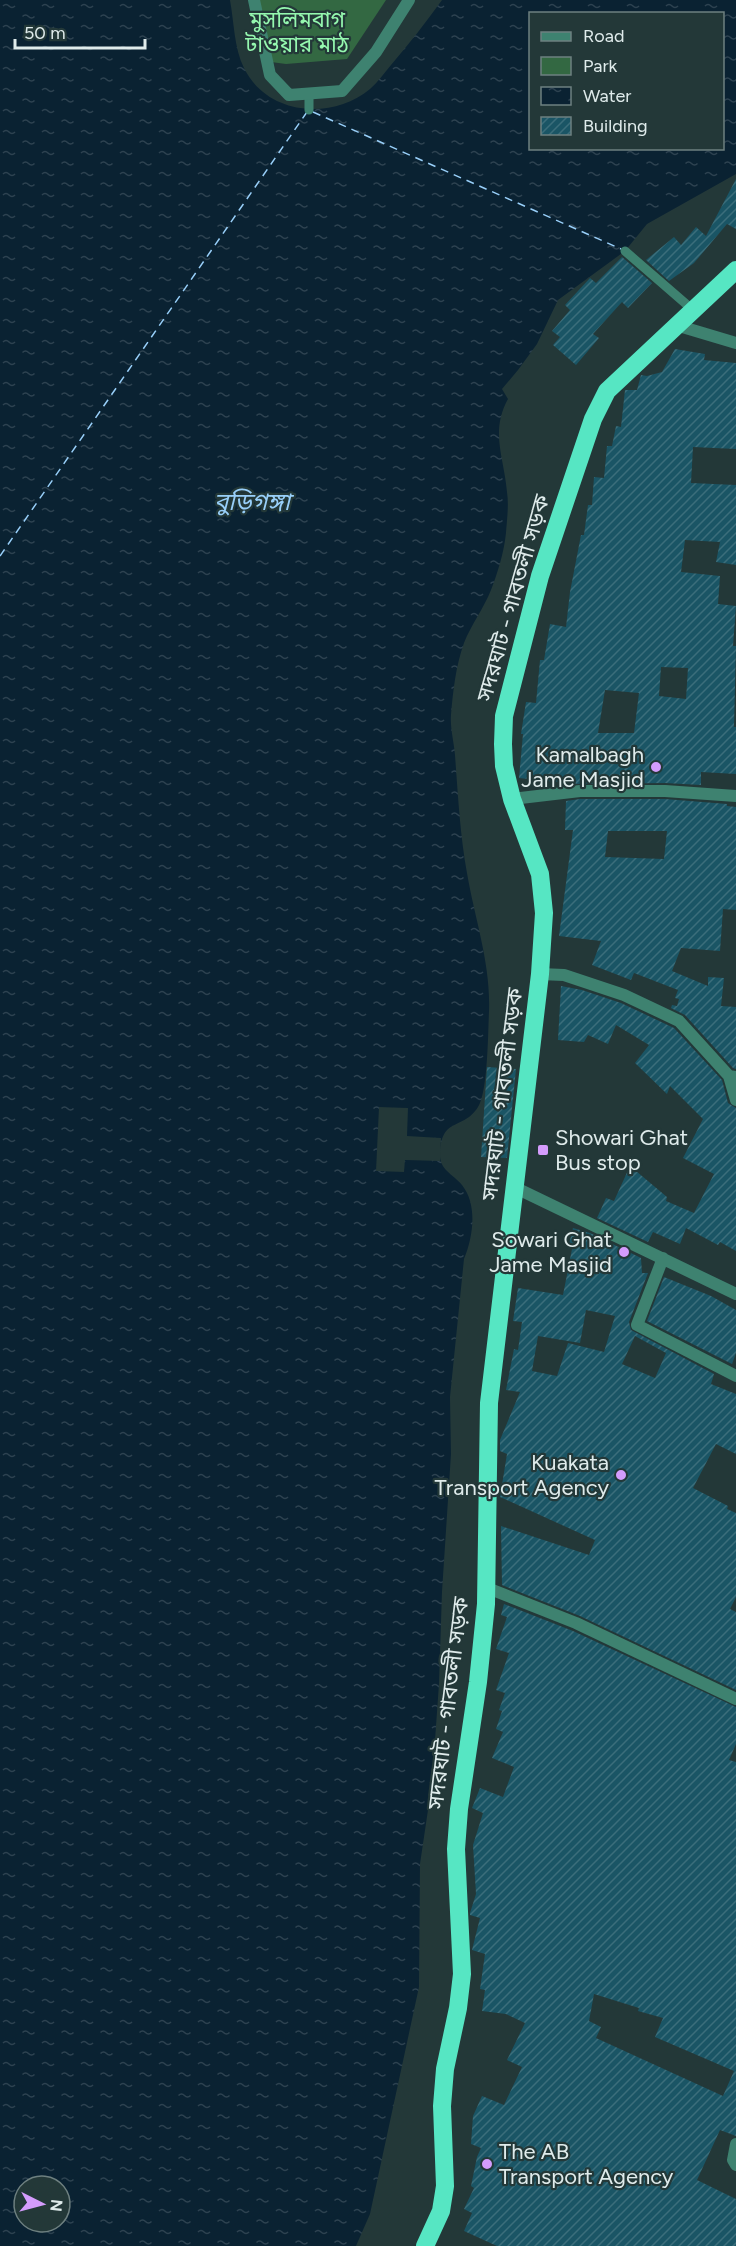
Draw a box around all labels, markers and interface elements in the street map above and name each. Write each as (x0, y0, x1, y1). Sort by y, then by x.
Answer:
park label: মুসলিমবাগ টাওয়ার মাঠ (244, 6, 350, 58)
scale bar (15, 12, 146, 50)
legend (529, 12, 724, 150)
text: 50 m (24, 22, 66, 44)
text: Road (583, 25, 624, 47)
text: Park (583, 55, 618, 77)
text: Water (583, 85, 631, 107)
text: Building (583, 115, 648, 137)
water label: বুড়িগঙ্গা (214, 487, 295, 516)
street label: সদরঘাট - গাবতলী সড়ক (470, 491, 556, 705)
place label: Kamalbagh Jame Masjid (521, 741, 644, 793)
marker: Kamalbagh Jame Masjid (649, 760, 663, 774)
street label: সদরঘাট - গাবতলী সড়ক (475, 986, 528, 1203)
place label: Showari Ghat Bus stop (555, 1124, 688, 1176)
marker: Showari Ghat Bus stop (536, 1143, 550, 1157)
place label: Sowari Ghat Jame Masjid (489, 1226, 612, 1278)
marker: Sowari Ghat Jame Masjid (617, 1245, 631, 1259)
place label: Kuakata Transport Agency (435, 1449, 609, 1501)
marker: Kuakata Transport Agency (614, 1468, 628, 1482)
street label: সদরঘাট - গাবতলী সড়ক (421, 1595, 474, 1812)
place label: The AB Transport Agency (499, 2138, 674, 2190)
marker: The AB Transport Agency (480, 2157, 494, 2171)
north arrow (12, 2174, 72, 2234)
text: N (46, 2198, 67, 2213)

